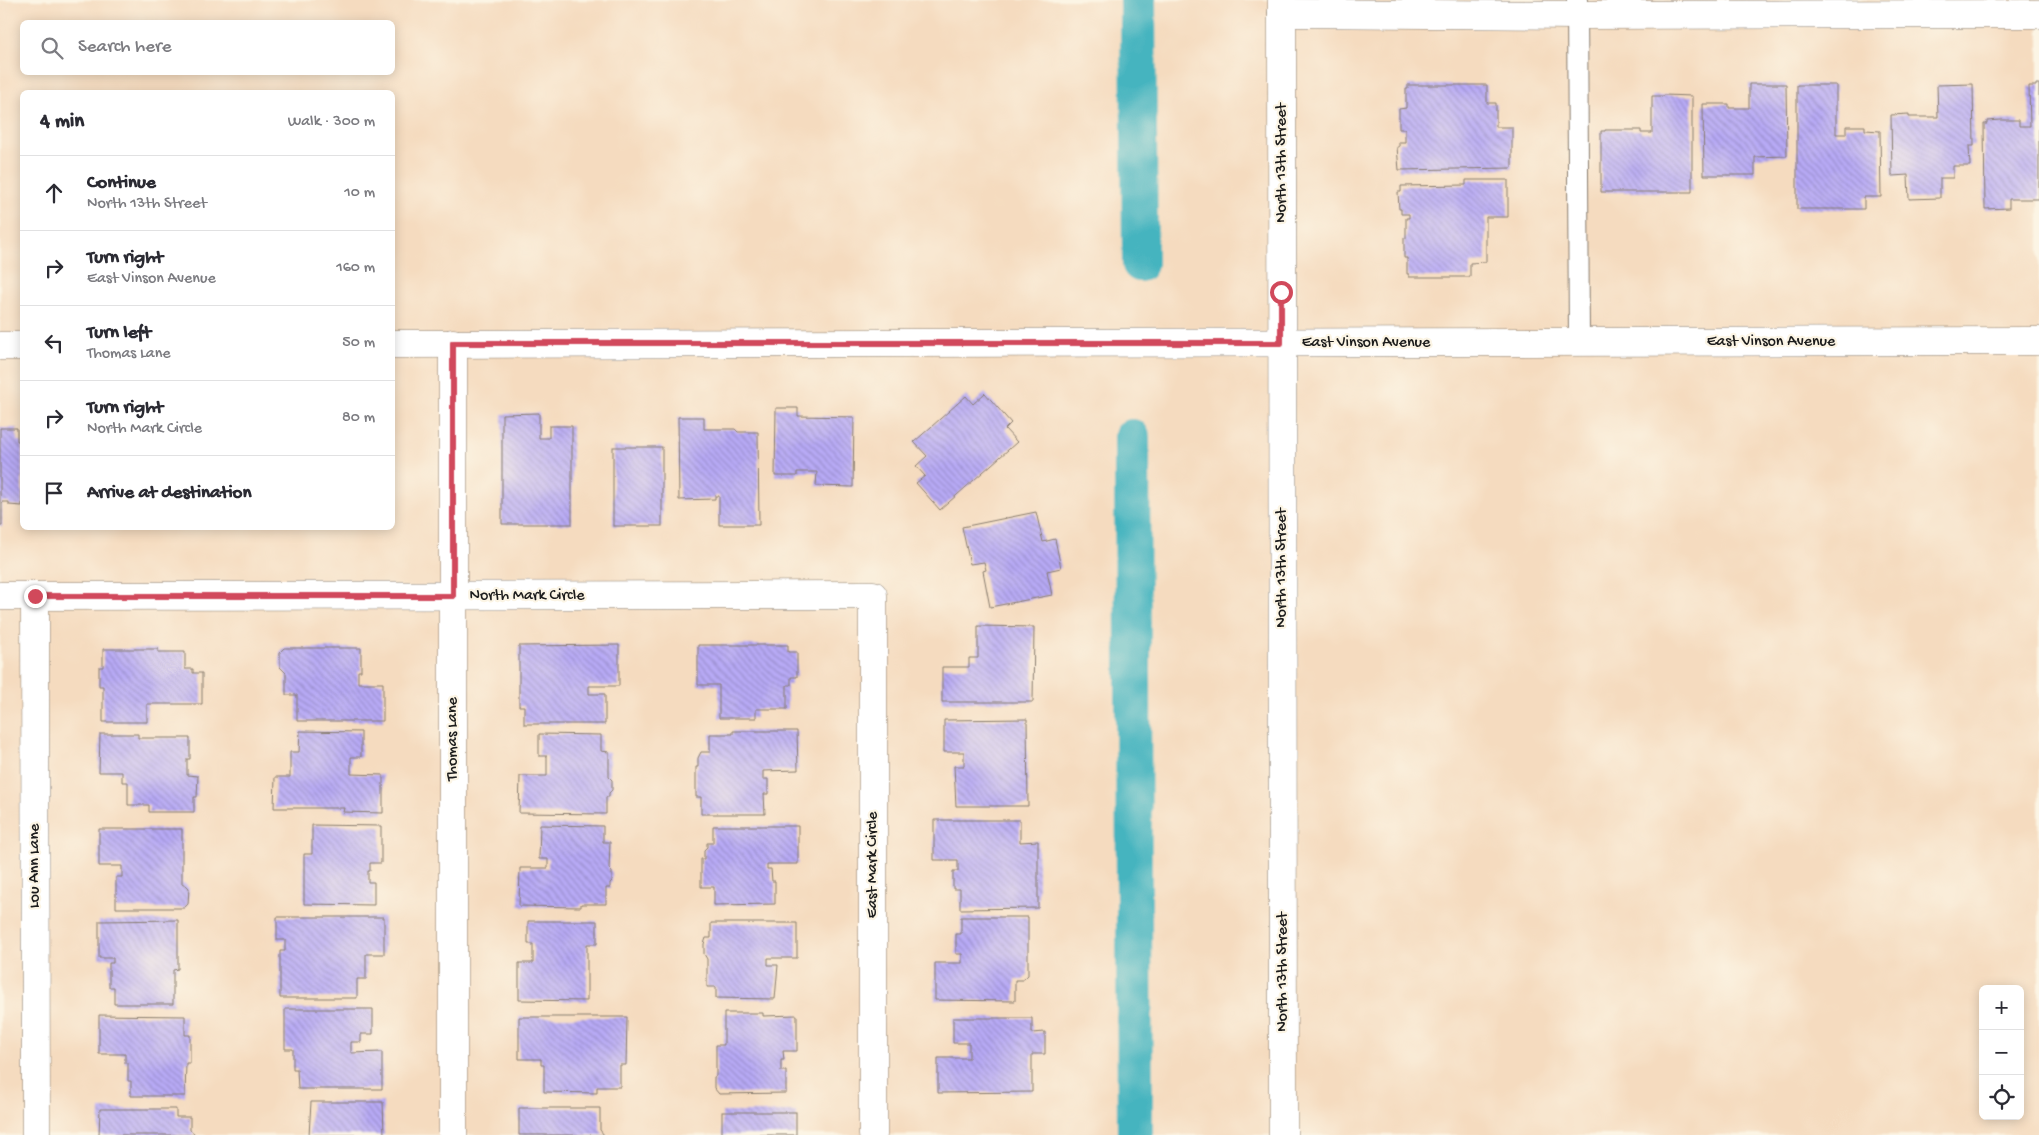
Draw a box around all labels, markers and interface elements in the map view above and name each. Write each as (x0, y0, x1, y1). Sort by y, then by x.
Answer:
search box (20, 20, 395, 75)
icon: search (38, 34, 66, 62)
text: Search here (78, 36, 172, 59)
street label: North 13th Street (1273, 102, 1292, 223)
text: 4 min (40, 110, 84, 135)
text: Walk · 300 m (288, 113, 375, 132)
text: Continue (87, 172, 156, 195)
icon: ahead (40, 179, 68, 207)
text: 10 m (344, 184, 375, 203)
text: North 13th Street (87, 195, 207, 214)
text: Turn right (87, 247, 163, 270)
icon: right (40, 254, 68, 282)
text: 160 m (336, 259, 375, 278)
text: East Vinson Avenue (87, 270, 216, 289)
route start (1270, 281, 1293, 304)
text: Turn left (87, 322, 151, 345)
icon: left (40, 329, 68, 357)
street label: East Vinson Avenue (1707, 333, 1836, 352)
text: 50 m (342, 334, 375, 353)
street label: East Vinson Avenue (1302, 334, 1431, 353)
text: Thomas Lane (87, 345, 171, 364)
text: Turn right (87, 397, 163, 420)
icon: right (40, 404, 68, 432)
text: 80 m (342, 409, 375, 428)
text: North Mark Circle (87, 420, 202, 439)
icon: arrive (40, 479, 68, 507)
text: Arrive at destination (87, 482, 251, 505)
street label: North 13th Street (1273, 507, 1292, 628)
route end (24, 585, 47, 608)
street label: North Mark Circle (470, 587, 585, 606)
street label: Thomas Lane (444, 696, 463, 782)
street label: East Mark Circle (864, 811, 883, 918)
street label: Lou Ann Lane (26, 823, 45, 908)
street label: North 13th Street (1274, 911, 1293, 1032)
map controls (1979, 985, 2024, 1120)
button: + (1979, 985, 2024, 1030)
button: − (1979, 1030, 2024, 1075)
button: locate (1979, 1075, 2024, 1120)

